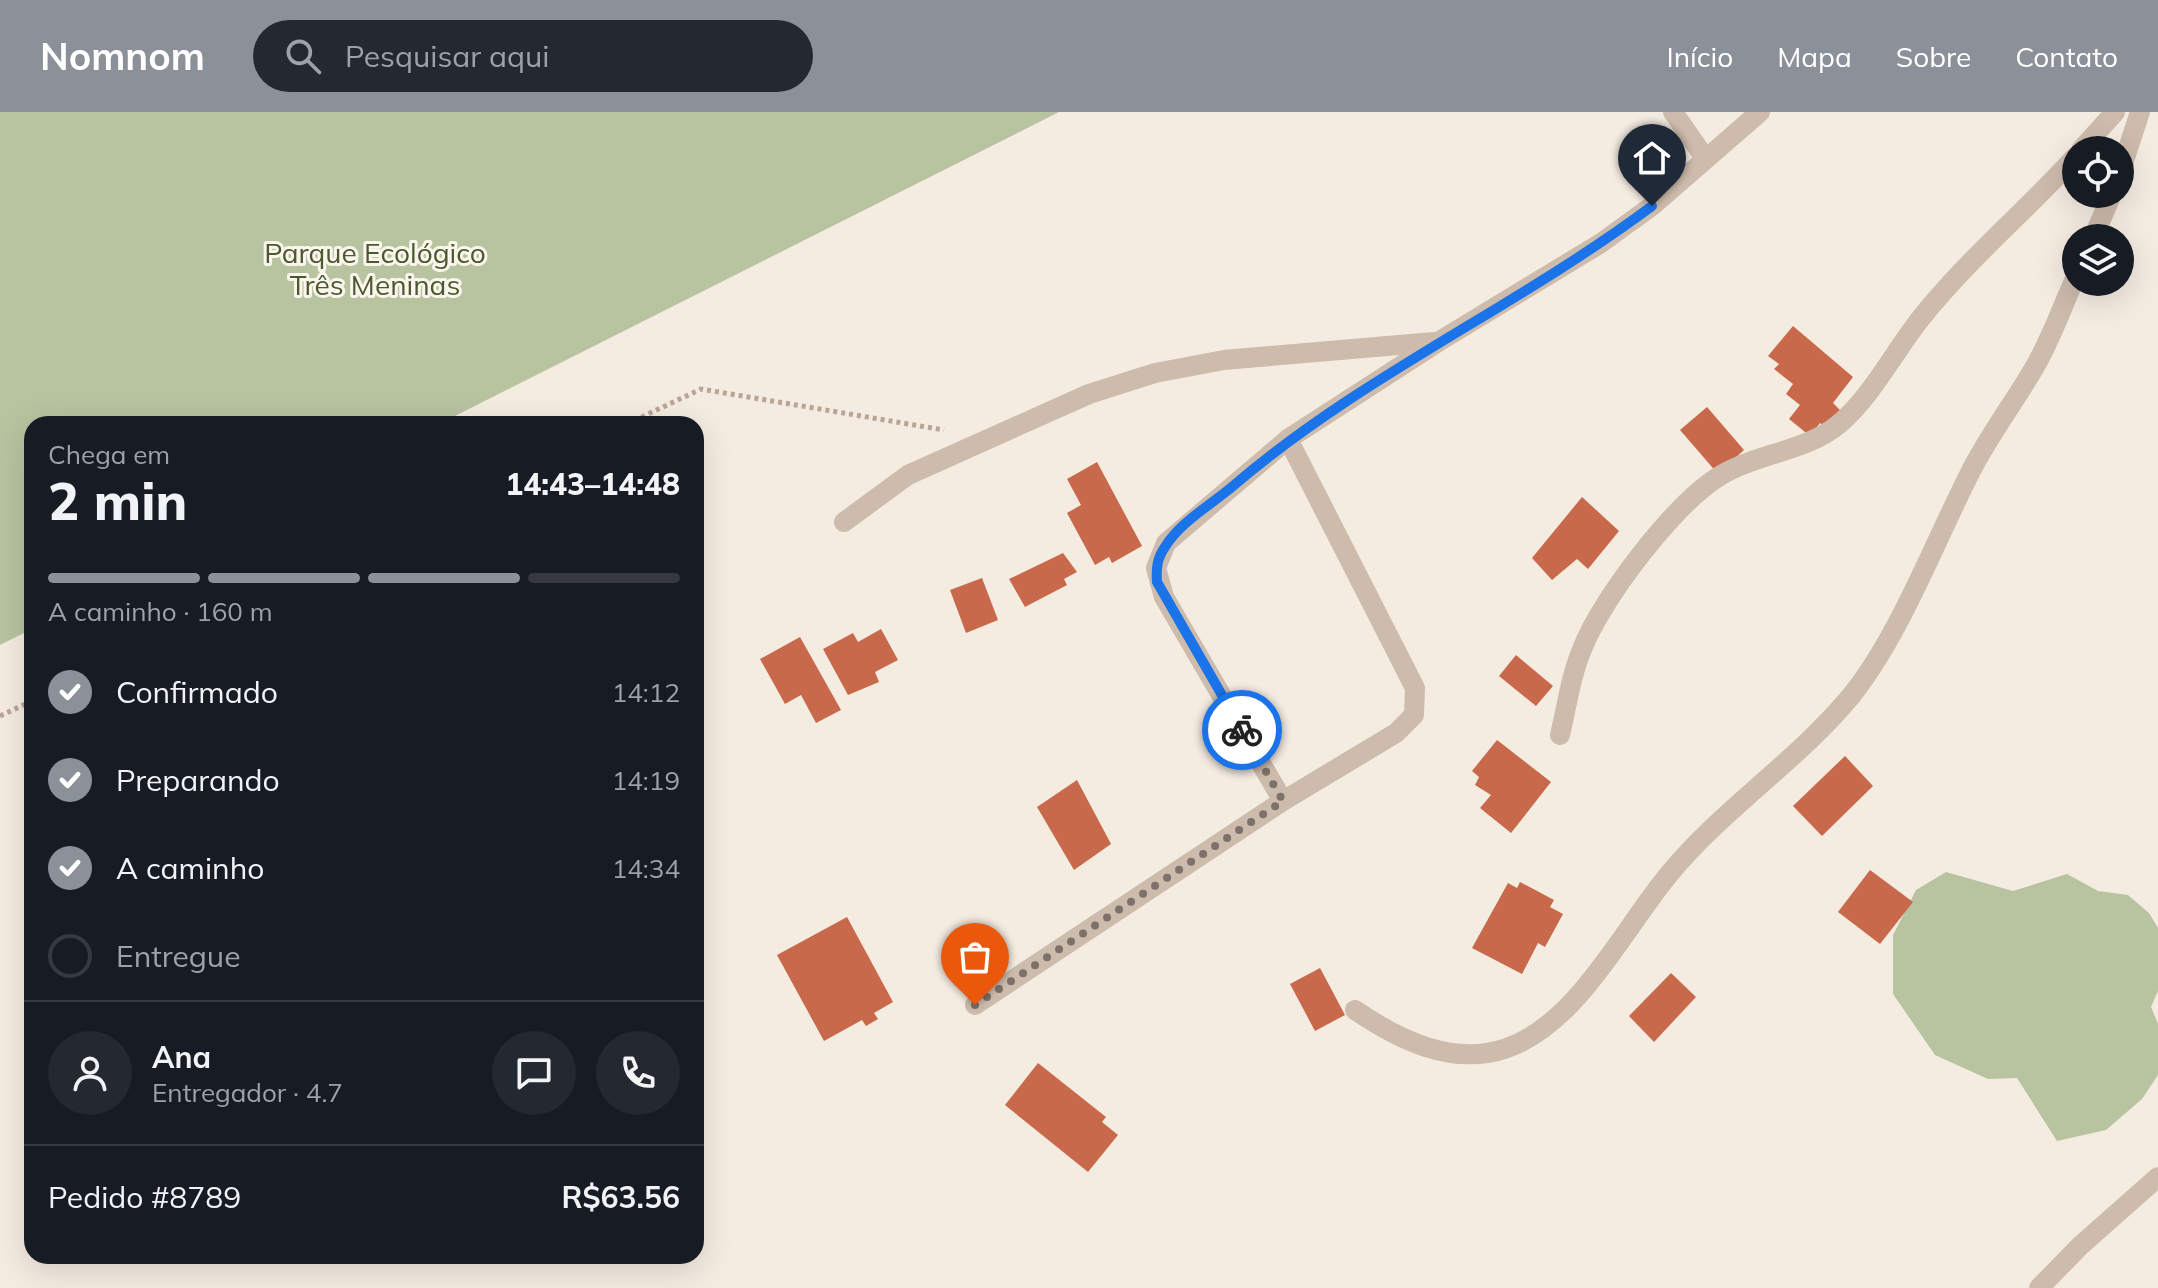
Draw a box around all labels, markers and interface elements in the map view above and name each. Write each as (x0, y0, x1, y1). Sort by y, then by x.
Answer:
search box (253, 20, 813, 92)
text: Nomnom (40, 32, 205, 80)
icon: search (281, 34, 325, 78)
text: Pesquisar aqui (345, 37, 549, 75)
text: Início (1666, 39, 1733, 74)
text: Mapa (1777, 39, 1852, 74)
text: Sobre (1896, 39, 1971, 74)
text: Contato (2015, 39, 2118, 74)
pin (1618, 124, 1686, 206)
icon: home (1630, 136, 1674, 180)
map controls (2062, 136, 2134, 296)
button: locate (2062, 136, 2134, 208)
button: layers (2062, 224, 2134, 296)
park label: Parque Ecológico Três Meninas (264, 235, 486, 302)
text: Chega em (48, 438, 170, 471)
text: 14:43–14:48 (505, 465, 680, 503)
text: 2 min (48, 468, 187, 533)
text: A caminho · 160 m (48, 595, 273, 628)
icon: check (48, 670, 92, 714)
text: Confirmado (116, 673, 278, 711)
text: 14:12 (612, 676, 680, 709)
courier (1202, 690, 1282, 770)
icon: bike (1220, 708, 1264, 752)
icon: check (48, 758, 92, 802)
text: Preparando (116, 761, 280, 799)
text: 14:19 (612, 764, 680, 797)
icon: check (48, 846, 92, 890)
text: A caminho (116, 849, 264, 887)
text: 14:34 (612, 852, 680, 885)
pin (941, 923, 1009, 1005)
icon: bag (953, 935, 997, 979)
text: Entregue (116, 937, 240, 975)
button: person (48, 1031, 132, 1115)
button: chat (492, 1031, 576, 1115)
button: phone (596, 1031, 680, 1115)
text: Ana (152, 1038, 211, 1076)
text: Entregador · 4.7 (152, 1076, 343, 1109)
text: Pedido #8789 (48, 1178, 241, 1216)
text: R$63.56 (562, 1178, 680, 1216)

